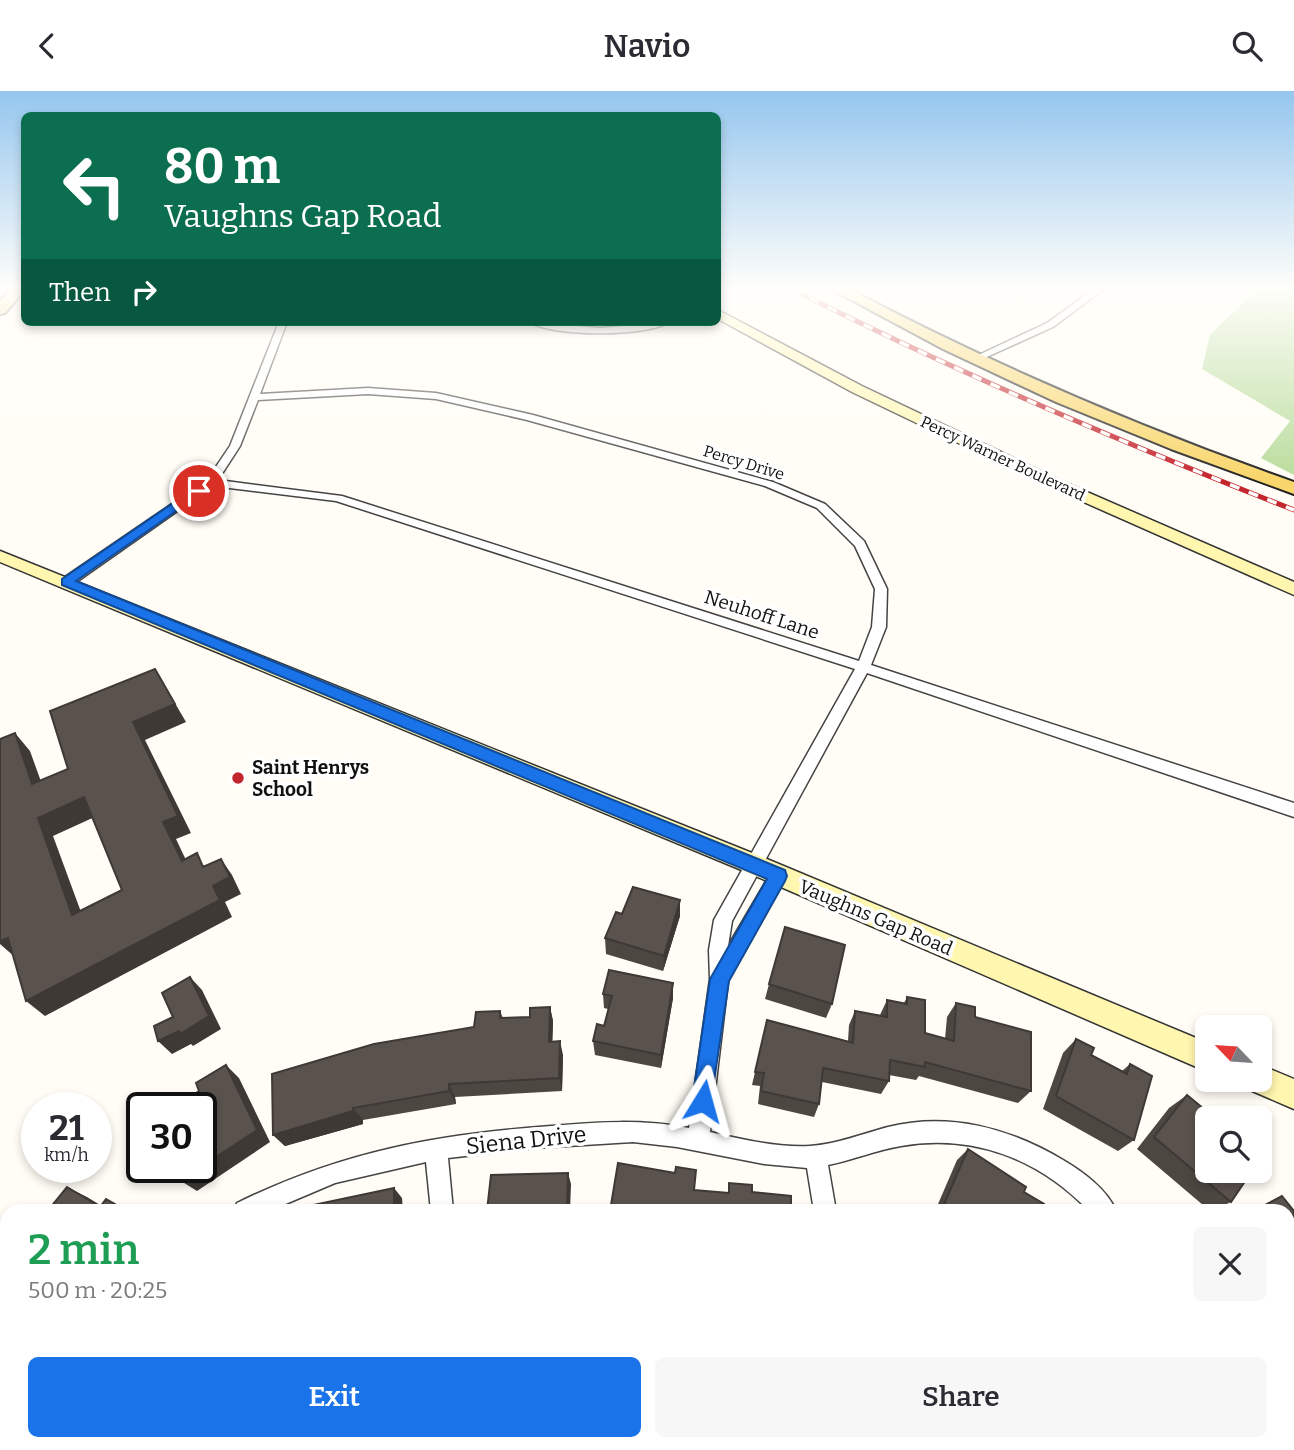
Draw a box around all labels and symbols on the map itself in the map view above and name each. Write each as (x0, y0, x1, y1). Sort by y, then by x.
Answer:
street label: Percy Warner Boulevard (917, 412, 1089, 505)
street label: Percy Drive (701, 441, 787, 484)
pin (169, 461, 229, 521)
street label: Neuhoff Lane (701, 585, 822, 644)
place label: Saint Henrys School (252, 756, 369, 801)
marker: Saint Henrys School (230, 770, 246, 786)
street label: Vaughns Gap Road (795, 875, 956, 960)
north arrow (1195, 1015, 1272, 1092)
position arrow (666, 1064, 740, 1138)
speed limit sign: 30 (126, 1092, 217, 1183)
street label: Siena Drive (464, 1120, 588, 1160)

